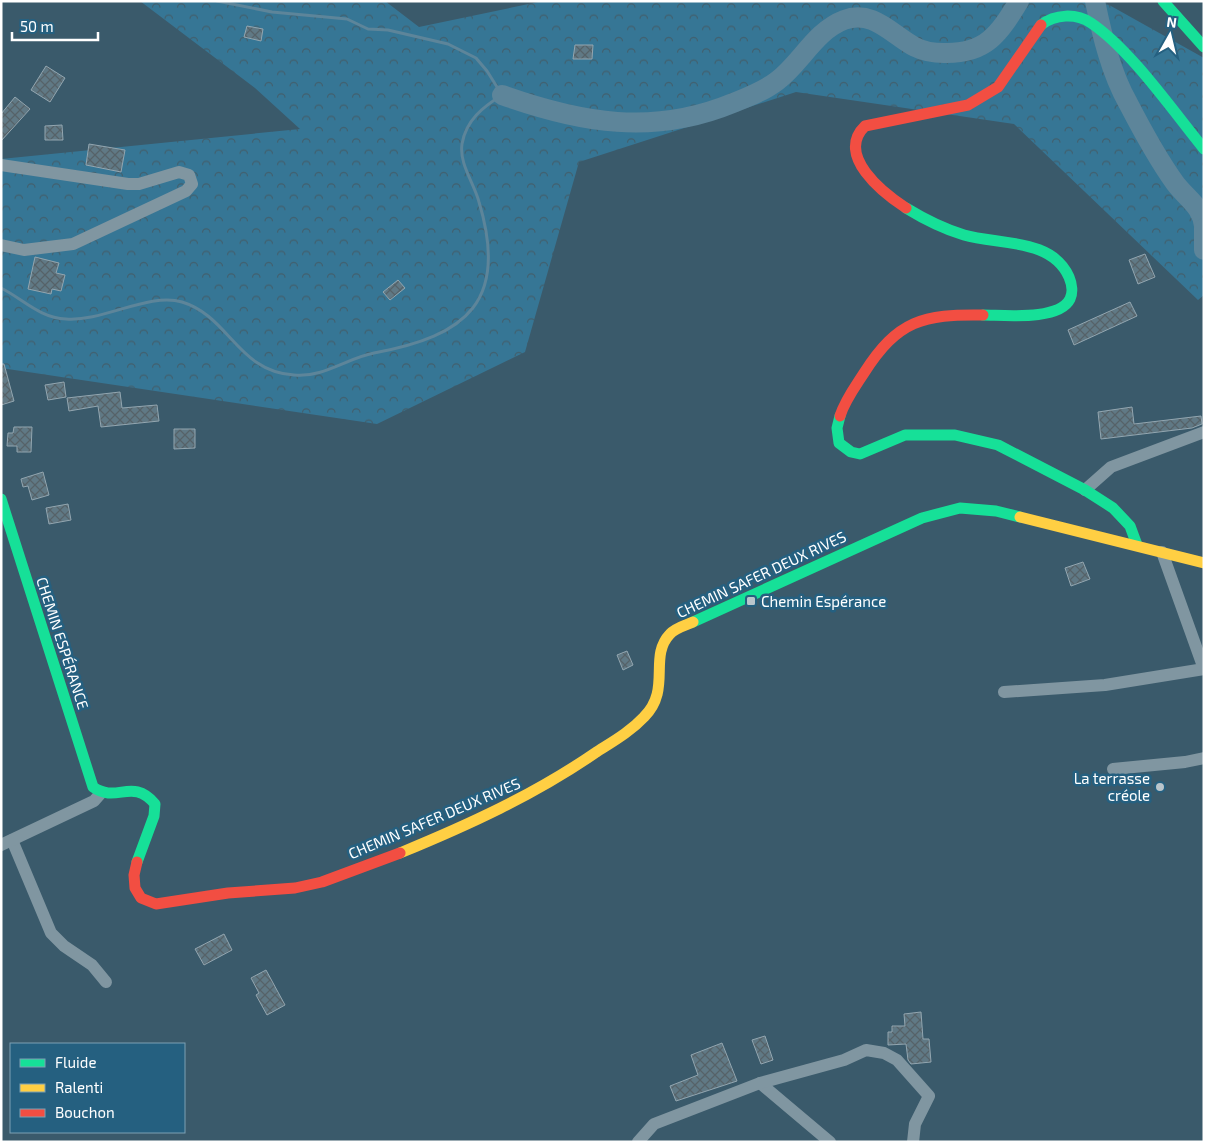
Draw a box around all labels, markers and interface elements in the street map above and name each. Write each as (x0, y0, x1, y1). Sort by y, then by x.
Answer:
scale bar (12, 10, 99, 42)
north arrow (1145, 10, 1195, 60)
text: N (1166, 13, 1178, 31)
text: 50 m (20, 17, 54, 35)
street label: CHEMIN SAFER DEUX RIVES (673, 527, 849, 621)
street label: CHEMIN ESPÉRANCE (33, 575, 93, 711)
place label: Chemin Espérance (761, 592, 886, 610)
marker: Chemin Espérance (745, 595, 757, 607)
place label: La terrasse créole (1074, 769, 1150, 804)
street label: CHEMIN SAFER DEUX RIVES (345, 774, 523, 862)
marker: La terrasse créole (1154, 781, 1166, 793)
legend (10, 1043, 185, 1133)
text: Fluide (55, 1053, 96, 1071)
text: Ralenti (55, 1078, 103, 1096)
text: Bouchon (55, 1103, 115, 1121)

